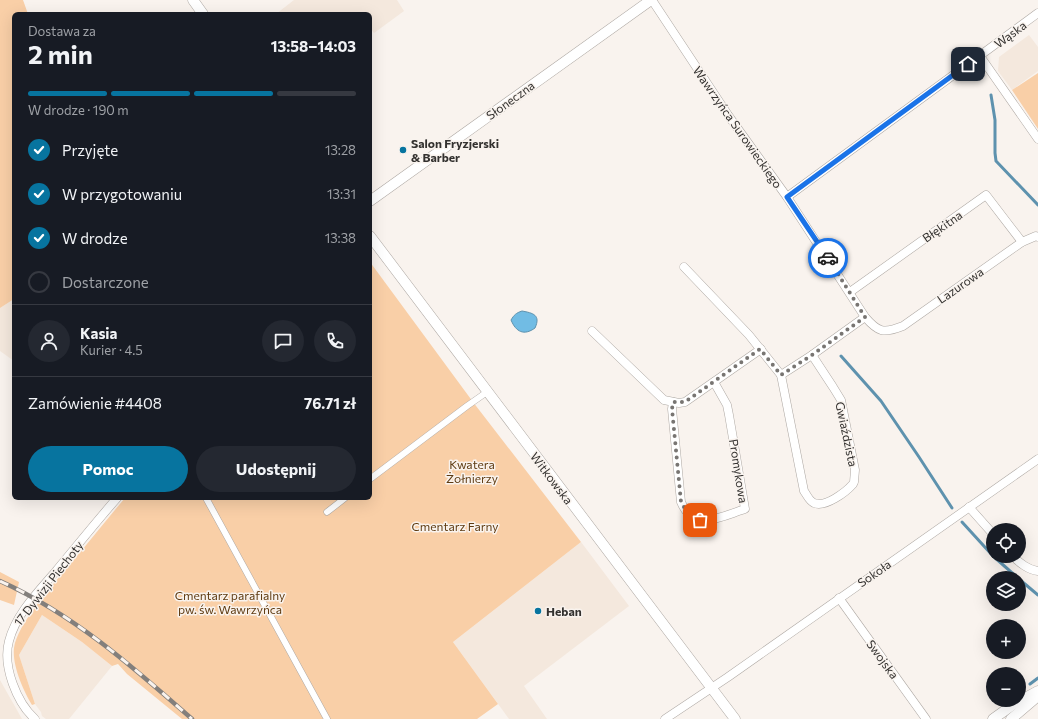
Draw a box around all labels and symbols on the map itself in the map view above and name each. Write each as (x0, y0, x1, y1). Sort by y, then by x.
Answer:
street label: Wąska (991, 18, 1029, 50)
pin (951, 47, 985, 81)
street label: Wawrzyńca Surowieckiego (691, 63, 785, 191)
street label: Słoneczna (483, 78, 537, 122)
place label: Salon Fryzjerski & Barber (411, 136, 499, 164)
marker: Salon Fryzjerski & Barber (398, 145, 408, 155)
street label: Błękitna (919, 207, 965, 245)
courier (808, 238, 848, 278)
street label: Lazurowa (934, 264, 986, 306)
street label: Gwiaździsta (833, 400, 861, 468)
street label: Promykowa (727, 438, 751, 504)
street label: Witkowska (528, 449, 576, 507)
park label: Kwatera Żołnierzy (446, 457, 498, 485)
pin (683, 503, 717, 537)
park label: Cmentarz Farny (412, 519, 498, 533)
street label: 17 Dywizji Piechoty (11, 538, 85, 628)
street label: Sokoła (855, 557, 893, 589)
park label: Cmentarz parafialny pw. św. Wawrzyńca (175, 588, 285, 616)
place label: Heban (546, 604, 582, 618)
marker: Heban (533, 606, 543, 616)
street label: Swojska (864, 637, 902, 681)

